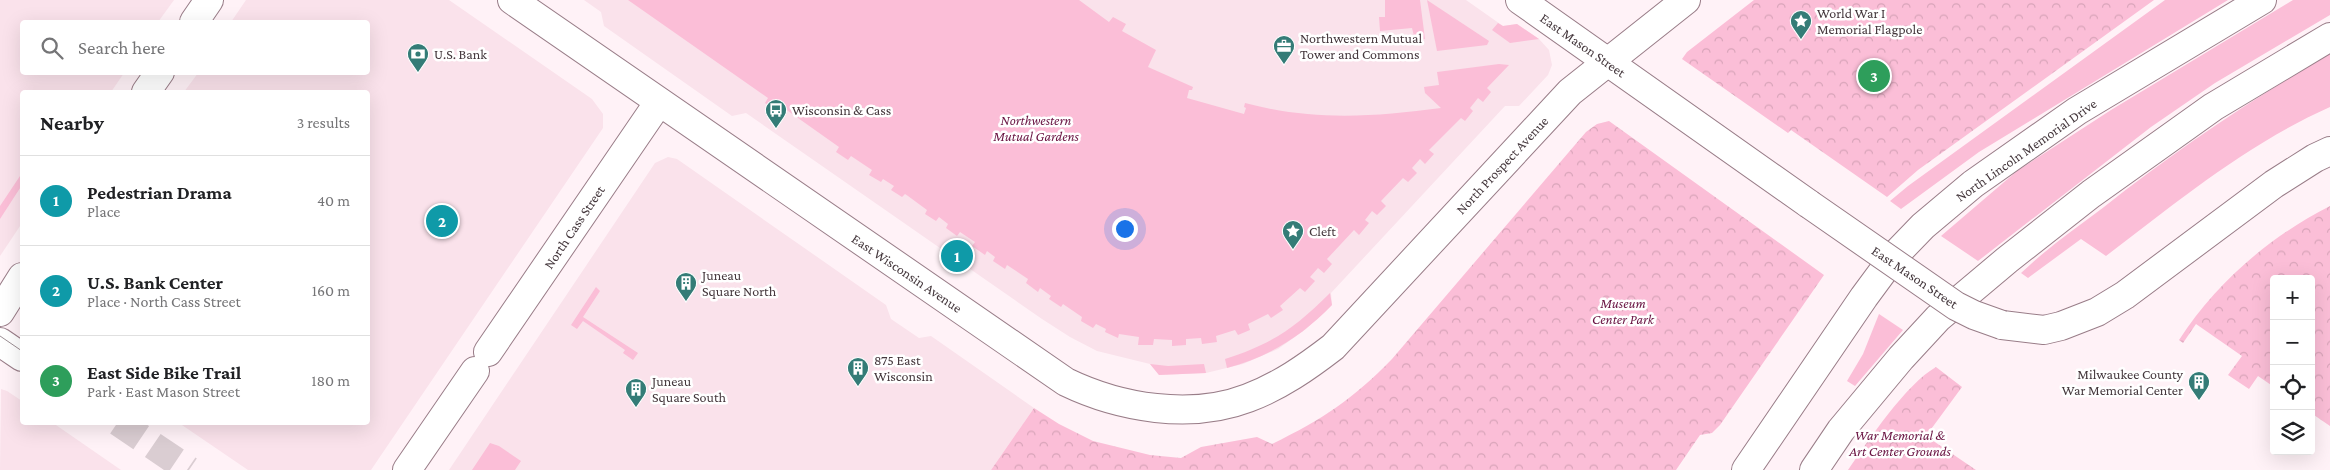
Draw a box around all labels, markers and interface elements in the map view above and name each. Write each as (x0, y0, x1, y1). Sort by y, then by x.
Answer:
place label: World War I Memorial Flagpole (1817, 5, 1922, 37)
place icon: World War I Memorial Flagpole (1789, 9, 1813, 40)
street label: East Mason Street (1537, 10, 1629, 81)
search box (20, 20, 370, 75)
place label: Northwestern Mutual Tower and Commons (1300, 30, 1422, 62)
icon: search (38, 34, 66, 62)
office icon: Northwestern Mutual Tower and Commons (1272, 34, 1296, 65)
text: Search here (78, 37, 165, 58)
bank icon: U.S. Bank (406, 42, 430, 73)
place label: U.S. Bank (434, 46, 487, 62)
pin: 3 (1858, 57, 1890, 95)
street label: North Lincoln Memorial Drive (1952, 95, 2100, 205)
bus stop icon: Wisconsin & Cass (764, 98, 788, 129)
place label: Wisconsin & Cass (792, 102, 891, 118)
text: Nearby (40, 111, 104, 135)
park label: Northwestern Mutual Gardens (992, 112, 1080, 144)
street label: North Prospect Avenue (1453, 113, 1551, 217)
text: 3 results (297, 114, 350, 131)
text: Pedestrian Drama (87, 182, 232, 203)
street label: North Cass Street (540, 182, 608, 272)
text: 1 (53, 192, 59, 209)
text: 40 m (317, 192, 350, 209)
pin: 2 (426, 202, 458, 240)
text: Place (87, 203, 120, 220)
your location (1112, 216, 1138, 242)
place icon: Cleft (1281, 219, 1305, 250)
place label: Cleft (1309, 223, 1336, 239)
street label: East Wisconsin Avenue (849, 230, 965, 316)
pin: 1 (941, 237, 973, 275)
street label: East Mason Street (1869, 242, 1961, 312)
place label: Juneau Square North (700, 267, 777, 299)
building icon: Juneau Square North (674, 271, 698, 302)
text: U.S. Bank Center (87, 272, 223, 293)
map controls (2270, 275, 2315, 455)
button: + (2270, 275, 2315, 320)
text: 2 (52, 282, 60, 299)
text: 160 m (312, 282, 350, 299)
text: Place · North Cass Street (87, 293, 241, 310)
park label: Museum Center Park (1592, 295, 1655, 327)
button: − (2270, 320, 2315, 365)
place label: 875 East Wisconsin (874, 352, 933, 384)
building icon: 875 East Wisconsin (846, 356, 870, 387)
text: East Side Bike Trail (87, 362, 241, 383)
button: locate (2270, 365, 2315, 410)
place label: Milwaukee County War Memorial Center (2062, 366, 2184, 398)
building icon: Milwaukee County War Memorial Center (2187, 370, 2211, 401)
text: 3 (52, 372, 60, 389)
text: 180 m (311, 372, 350, 389)
place label: Juneau Square South (650, 373, 727, 405)
building icon: Juneau Square South (624, 377, 648, 408)
text: Park · East Mason Street (87, 383, 240, 400)
button: layers (2270, 410, 2315, 455)
park label: War Memorial & Art Center Grounds (1848, 427, 1951, 459)

